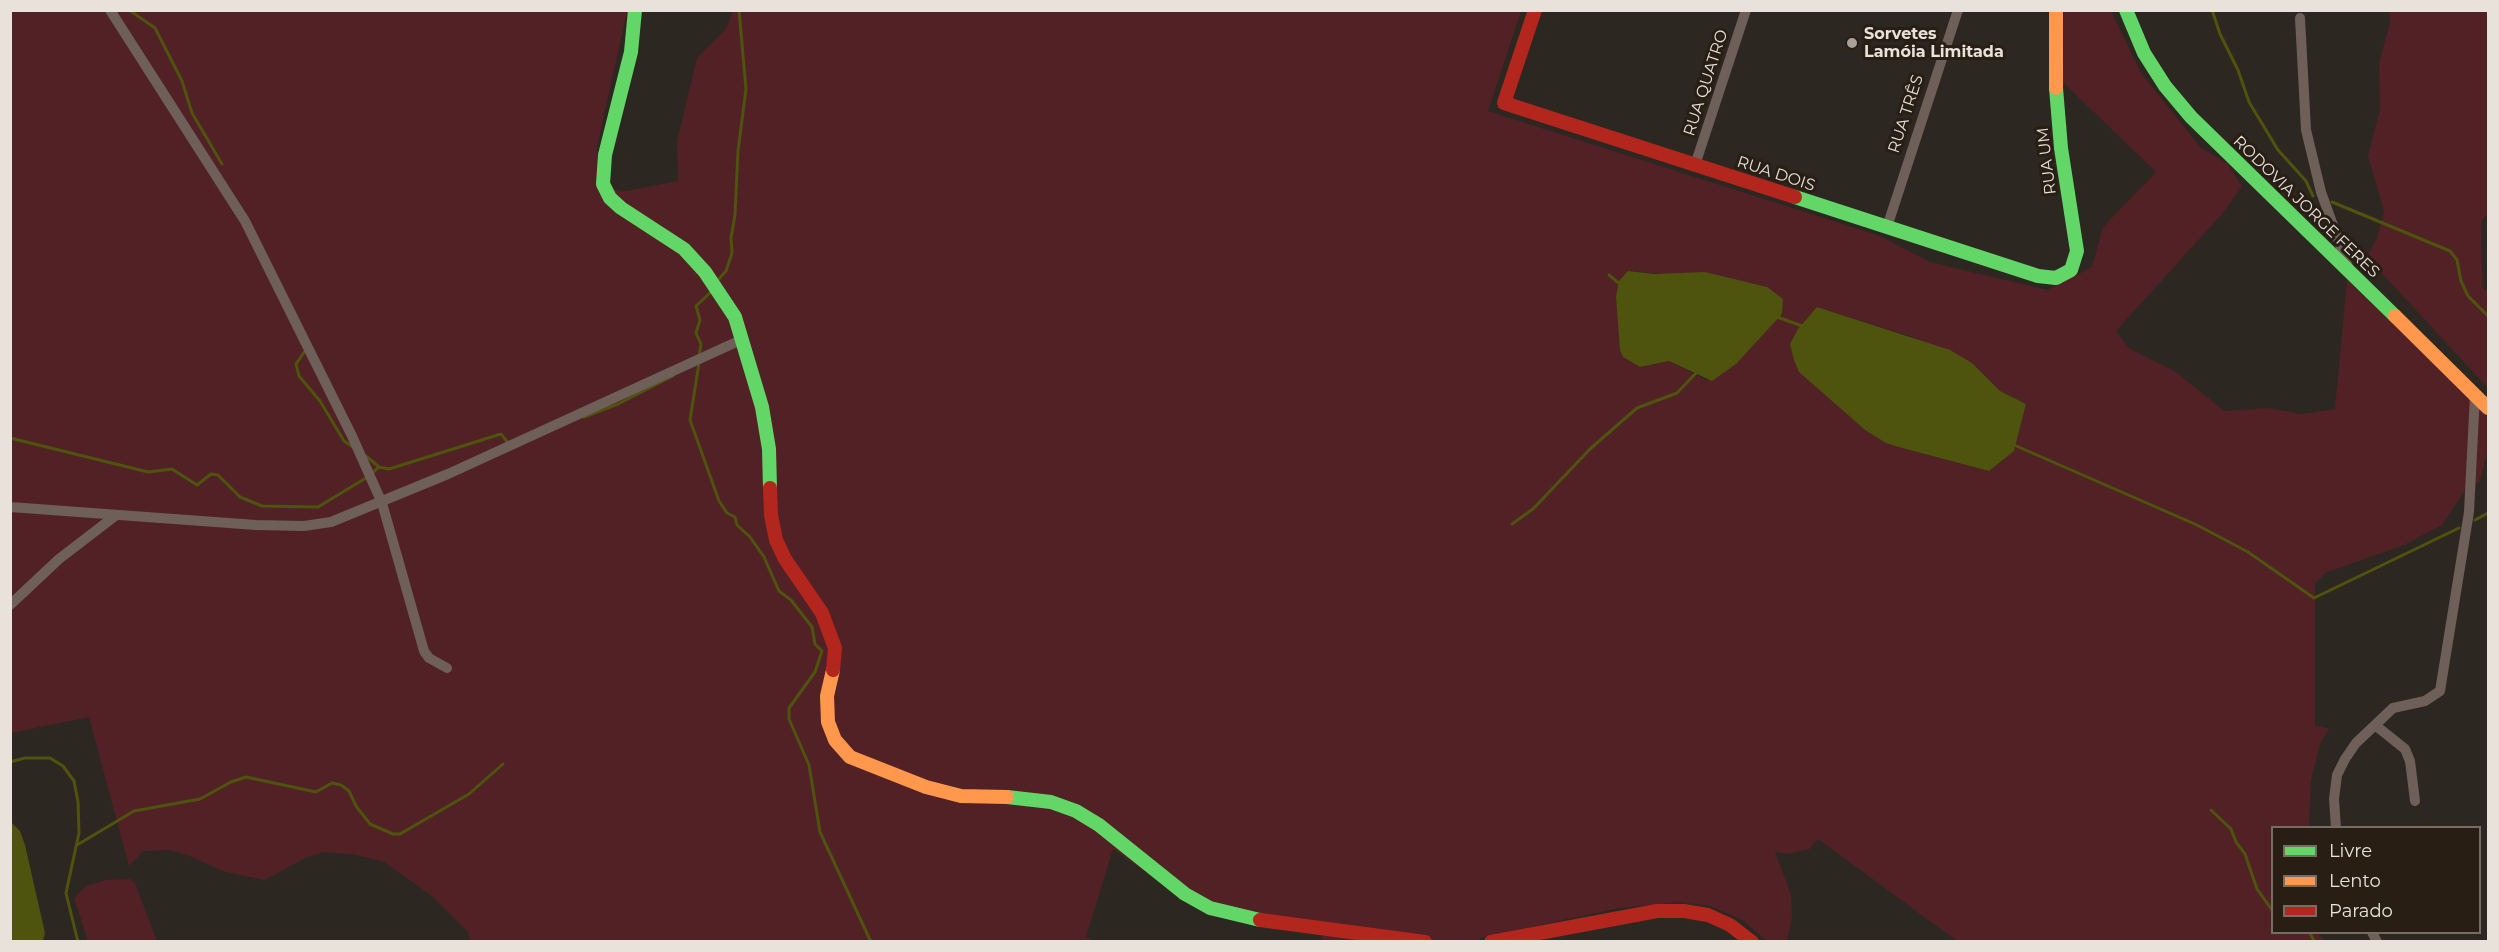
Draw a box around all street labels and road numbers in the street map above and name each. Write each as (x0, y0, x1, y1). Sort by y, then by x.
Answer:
street label: RUA QUATRO (1680, 27, 1732, 139)
street label: RUA TRÊS (1884, 73, 1928, 155)
street label: RUA UM (2033, 126, 2061, 196)
street label: RODOVIA JORGE FERES (2229, 132, 2383, 282)
street label: RUA DOIS (1735, 152, 1817, 196)

